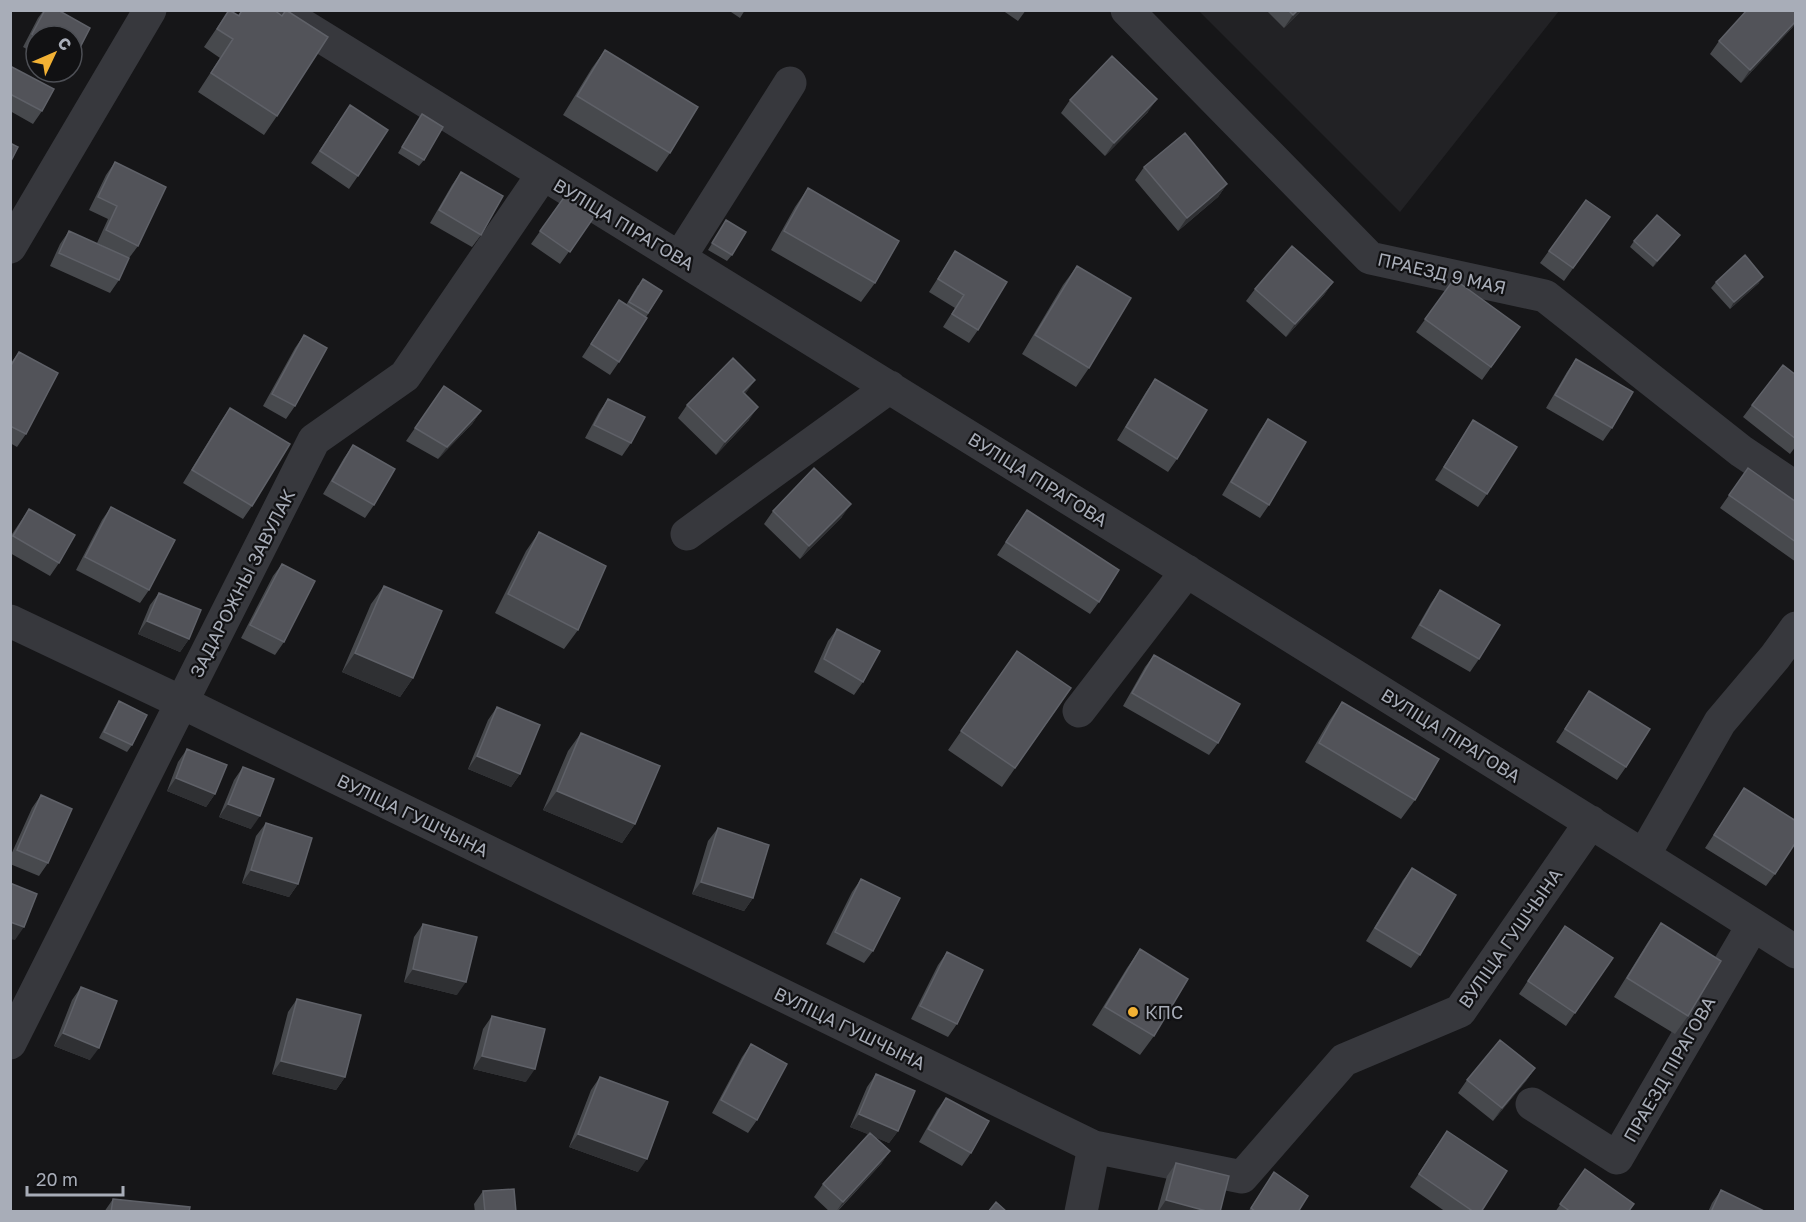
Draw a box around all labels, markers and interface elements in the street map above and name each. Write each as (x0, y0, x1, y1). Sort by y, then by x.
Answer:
north arrow (24, 24, 84, 84)
text: С (54, 33, 76, 55)
street label: ВУЛІЦА ПІРАГОВА (550, 173, 698, 275)
street label: ПРАЕЗД 9 МАЯ (1376, 248, 1508, 298)
street label: ВУЛІЦА ПІРАГОВА (964, 427, 1112, 531)
street label: ЗАДАРОЖНЫ ЗАВУЛАК (185, 485, 299, 681)
street label: ВУЛІЦА ПІРАГОВА (1377, 683, 1525, 787)
street label: ВУЛІЦА ГУШЧЫНА (334, 769, 492, 861)
street label: ВУЛІЦА ГУШЧЫНА (1454, 864, 1566, 1012)
street label: ВУЛІЦА ГУШЧЫНА (771, 982, 929, 1074)
street label: ПРАЕЗД ПІРАГОВА (1618, 992, 1720, 1146)
place label: КПС (1145, 1001, 1183, 1023)
marker: КПС (1126, 1005, 1140, 1019)
scale bar (27, 1159, 123, 1197)
text: 20 m (36, 1168, 78, 1190)

